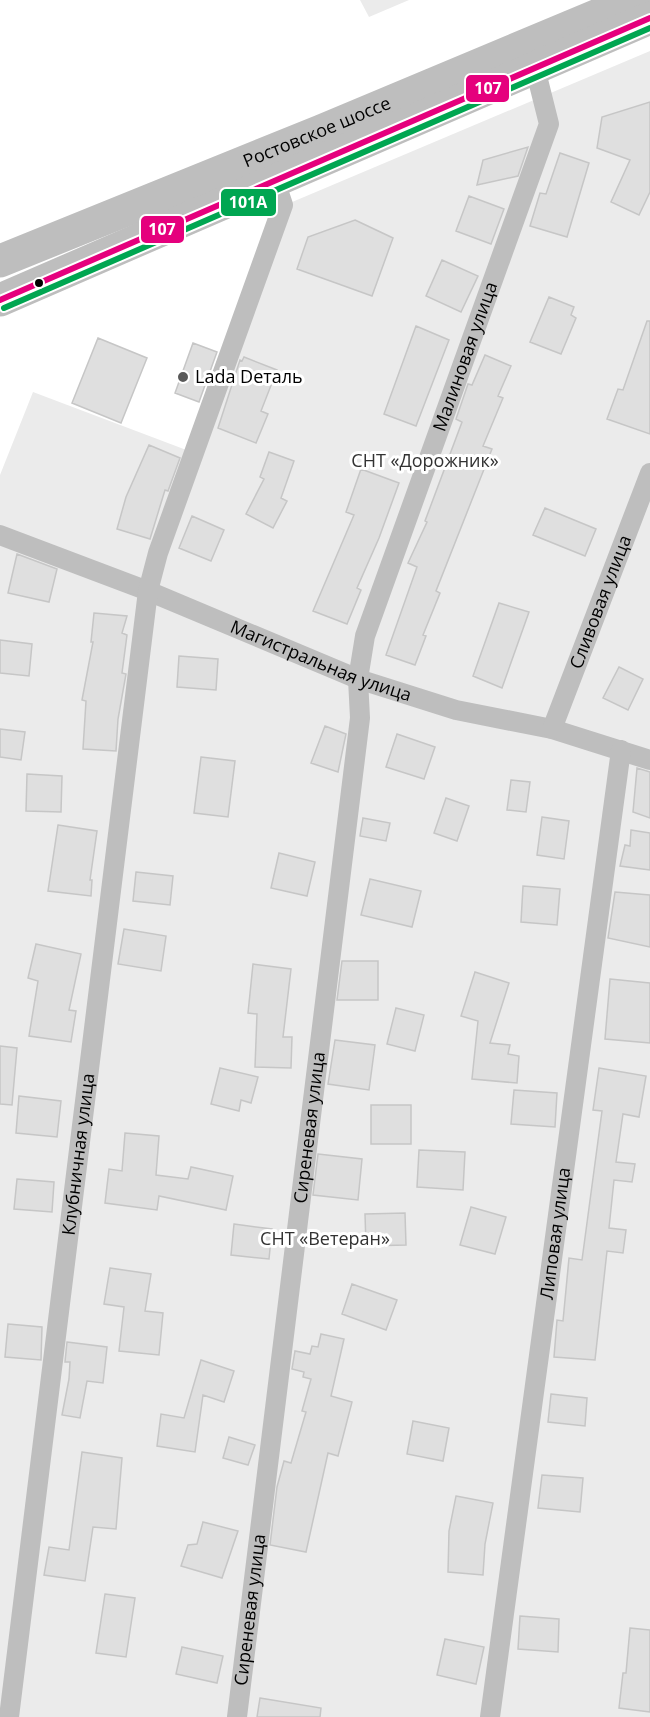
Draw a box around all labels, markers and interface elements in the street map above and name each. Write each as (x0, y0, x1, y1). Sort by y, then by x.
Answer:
line badge: 107 (465, 74, 510, 103)
text: 107 (474, 77, 502, 99)
street label: Ростовское шоссе (239, 90, 394, 172)
line badge: 101А (220, 188, 277, 217)
text: 101А (229, 191, 268, 213)
line badge: 107 (140, 215, 185, 244)
text: 107 (148, 218, 176, 240)
unlabelled marker (33, 277, 45, 289)
street label: Малиновая улица (427, 278, 502, 434)
place label: Lada Dеталь (195, 364, 303, 388)
marker: Lada Dеталь (176, 370, 190, 384)
park label: СНТ «Дорожник» (351, 448, 499, 472)
street label: Сливовая улица (563, 531, 636, 672)
street label: Магистральная улица (227, 614, 415, 706)
street label: Сиреневая улица (287, 1050, 330, 1204)
street label: Клубничная улица (56, 1072, 99, 1236)
street label: Липовая улица (534, 1166, 575, 1301)
park label: СНТ «Ветеран» (260, 1226, 390, 1250)
street label: Сиреневая улица (228, 1533, 270, 1687)

